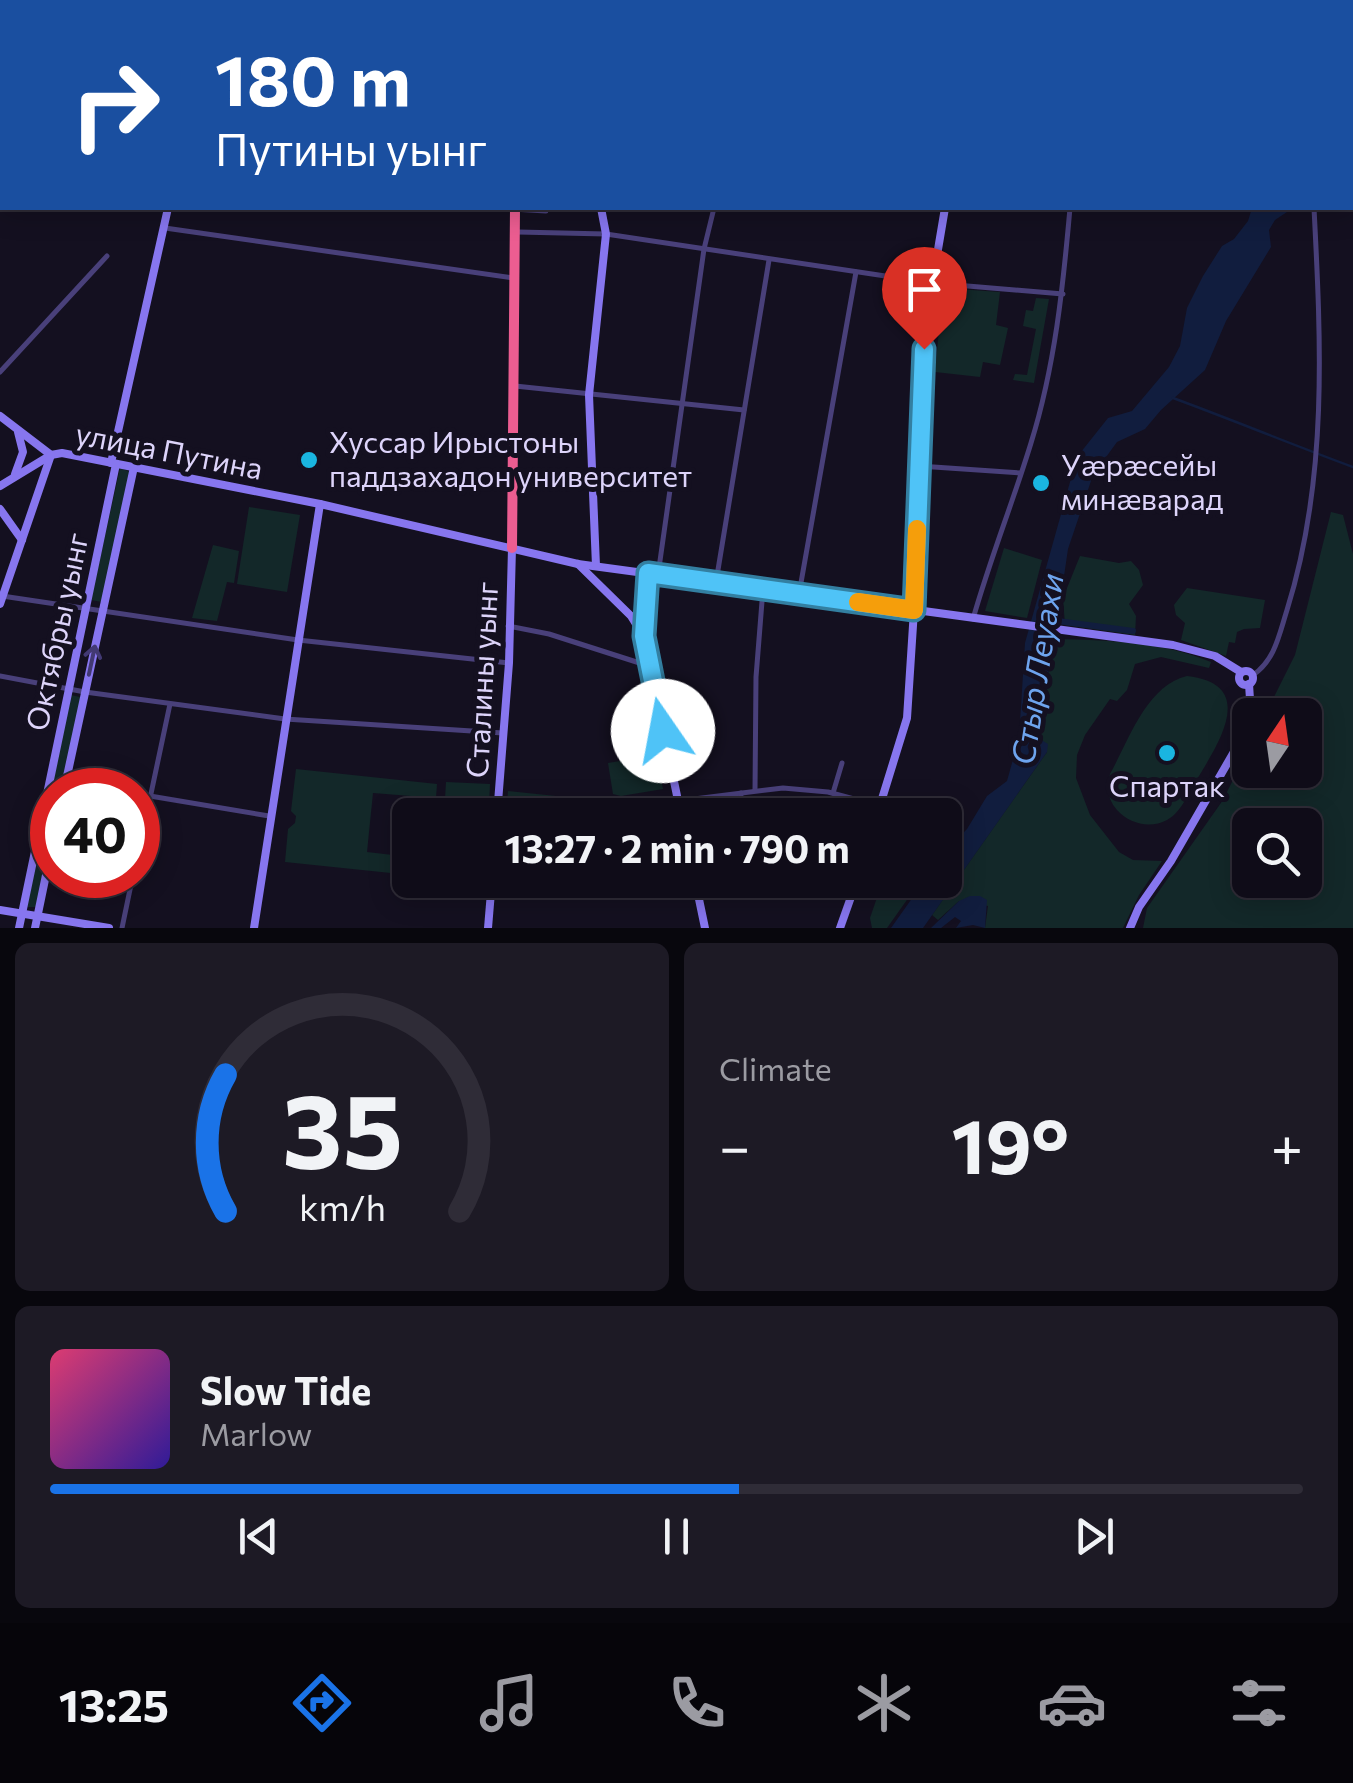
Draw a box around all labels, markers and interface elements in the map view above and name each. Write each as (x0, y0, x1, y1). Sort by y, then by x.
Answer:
text: 180 m (215, 35, 411, 120)
icon: right (50, 40, 180, 170)
text: Путины уынг (215, 120, 487, 175)
pin (882, 247, 967, 350)
icon: arrive (897, 262, 952, 317)
street label: улица Путина (73, 413, 266, 486)
place label: Хуссар Ирыстоны паддзахадон университет (329, 422, 692, 493)
place label: Уæрæсейы минæварад (1061, 445, 1223, 516)
marker: Хуссар Ирыстоны паддзахадон университет (298, 449, 320, 471)
marker: Уæрæсейы минæварад (1030, 472, 1052, 494)
street label: Октябры уынг (17, 529, 95, 734)
water label: Стыр Леуахи (1001, 570, 1071, 767)
street label: Сталины уынг (457, 581, 504, 779)
one-way arrow (84, 645, 102, 677)
position arrow (611, 679, 715, 783)
north arrow (1232, 698, 1322, 788)
map controls (1232, 698, 1322, 898)
marker: Спартак (1156, 742, 1178, 764)
place label: Спартак (1109, 766, 1225, 803)
speed limit sign: 40 (30, 768, 160, 898)
button: search (1232, 808, 1322, 898)
text: 13:27 · 2 min · 790 m (504, 824, 850, 871)
text: Climate (719, 1048, 832, 1088)
text: 35 (281, 1063, 403, 1190)
text: 19° (952, 1098, 1069, 1189)
text: − (719, 1111, 750, 1178)
text: + (1271, 1111, 1303, 1178)
text: km/h (299, 1185, 385, 1228)
text: Slow Tide (200, 1366, 371, 1413)
text: Marlow (200, 1413, 312, 1453)
icon: previous (231, 1509, 286, 1564)
icon: pause (649, 1509, 704, 1564)
icon: next (1067, 1509, 1122, 1564)
icon: directions (287, 1668, 357, 1738)
icon: music (474, 1668, 544, 1738)
icon: phone (662, 1668, 732, 1738)
icon: climate (849, 1668, 919, 1738)
icon: car (1037, 1668, 1107, 1738)
icon: filters (1224, 1668, 1294, 1738)
text: 13:25 (59, 1676, 169, 1731)

